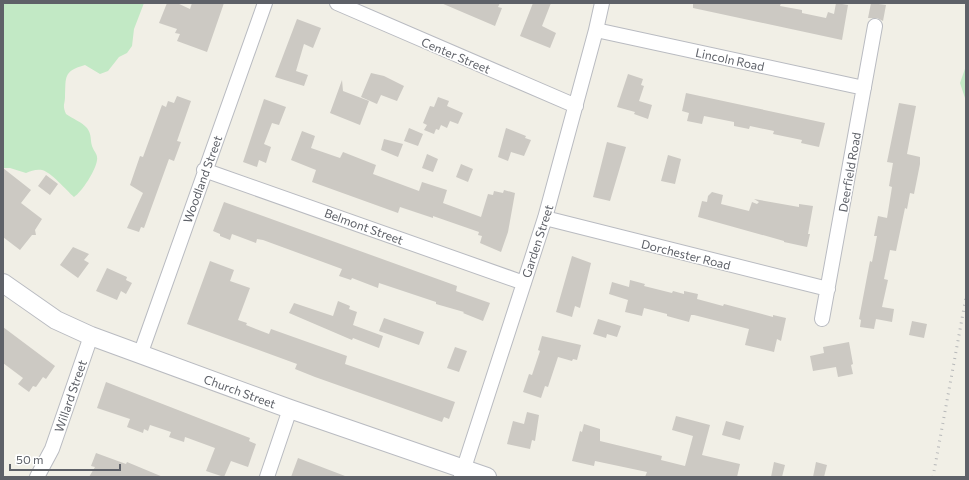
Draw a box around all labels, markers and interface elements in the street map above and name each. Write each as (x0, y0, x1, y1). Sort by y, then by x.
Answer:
street label: Center Street (419, 34, 493, 76)
street label: Lincoln Road (694, 45, 766, 73)
street label: Deerfield Road (835, 131, 863, 213)
street label: Woodland Street (180, 133, 224, 225)
street label: Garden Street (519, 203, 555, 279)
street label: Belmont Street (323, 205, 405, 247)
street label: Dorchester Road (640, 236, 732, 272)
street label: Willard Street (51, 358, 89, 434)
street label: Church Street (202, 372, 278, 410)
scale bar (10, 446, 120, 472)
text: 50 m (16, 452, 44, 466)

